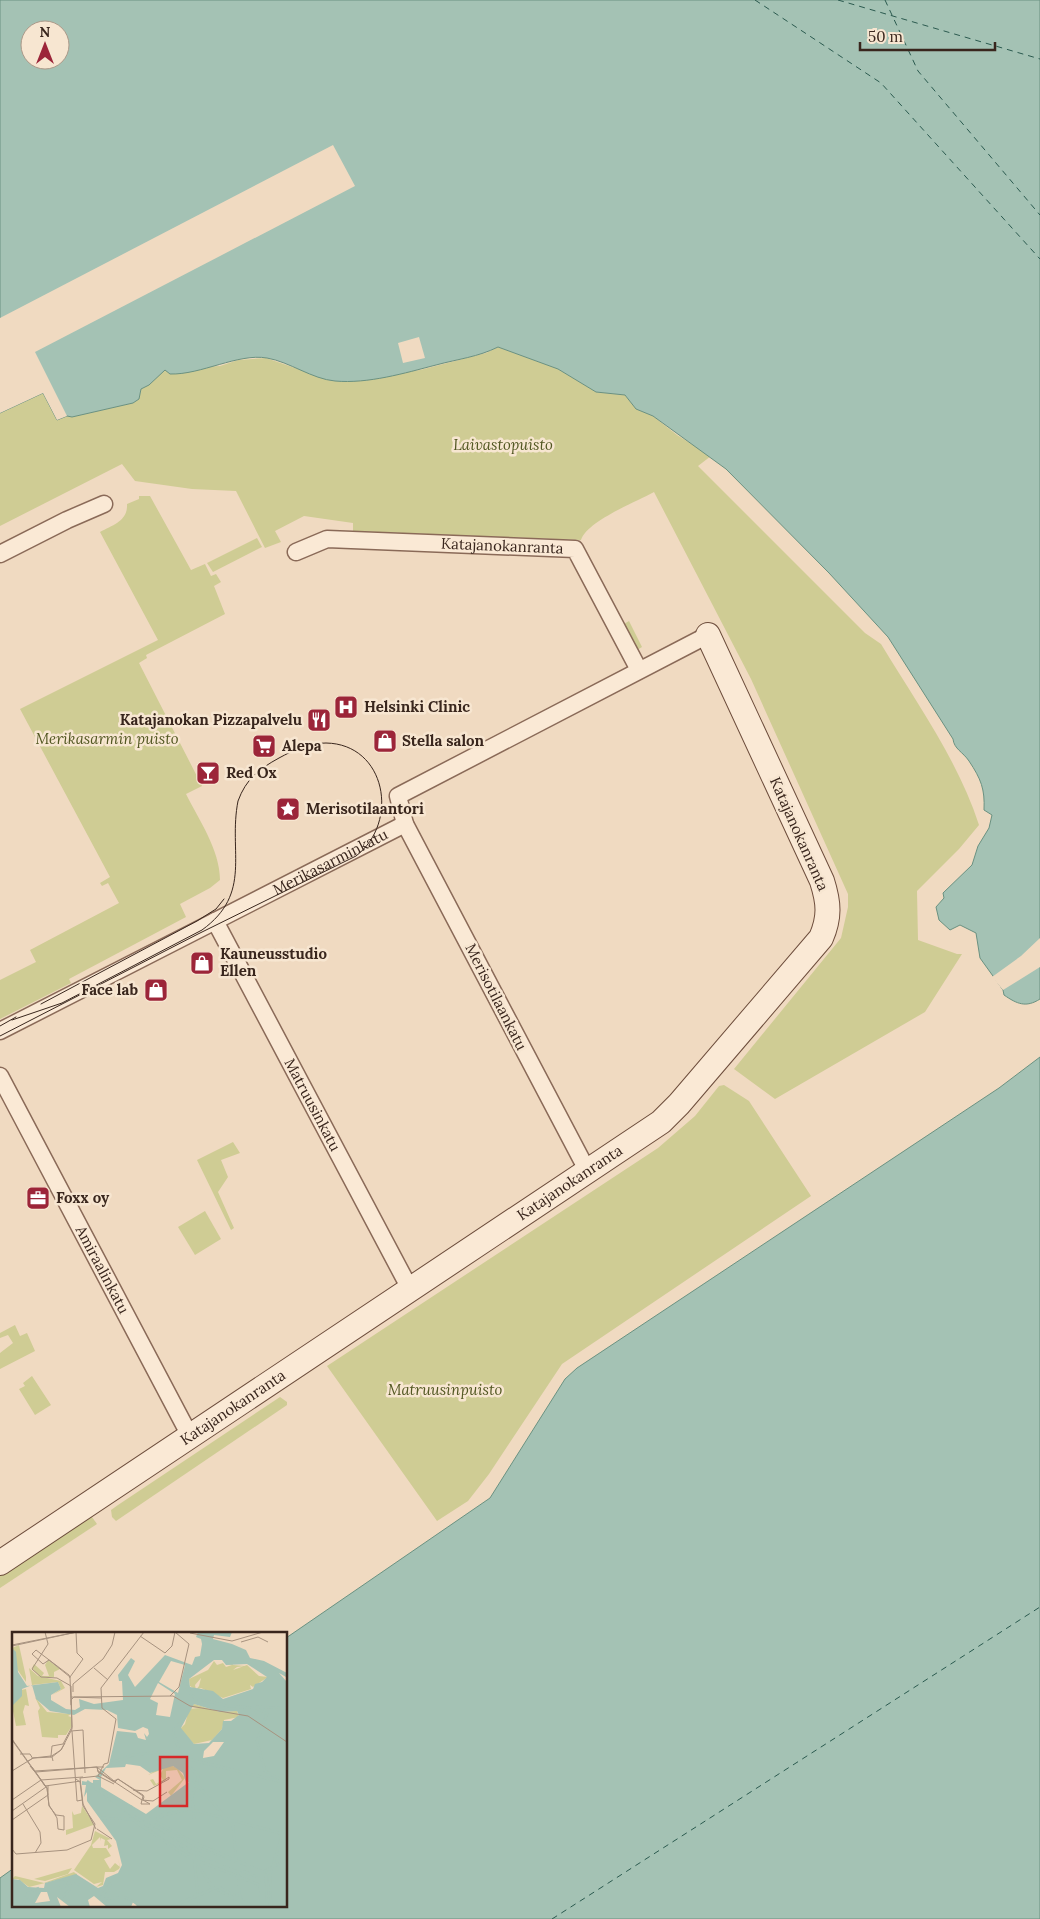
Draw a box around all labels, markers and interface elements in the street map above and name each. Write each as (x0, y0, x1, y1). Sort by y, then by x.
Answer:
north arrow (20, 20, 70, 70)
scale bar (860, 20, 995, 52)
text: N (40, 23, 51, 41)
text: 50 m (868, 27, 903, 46)
park label: Laivastopuisto (453, 435, 553, 454)
street label: Katajanokanranta (441, 534, 564, 558)
hospital icon: Helsinki Clinic (333, 694, 359, 720)
place label: Helsinki Clinic (364, 697, 470, 716)
restaurant icon: Katajanokan Pizzapalvelu (306, 707, 332, 733)
place label: Katajanokan Pizzapalvelu (120, 710, 302, 729)
shop icon: Stella salon (372, 728, 398, 754)
park label: Merikasarmin puisto (35, 729, 179, 748)
place label: Stella salon (402, 731, 485, 750)
supermarket icon: Alepa (251, 733, 277, 759)
place label: Alepa (282, 736, 322, 755)
bar icon: Red Ox (195, 760, 221, 786)
place label: Red Ox (226, 763, 277, 782)
street label: Katajanokanranta (766, 774, 833, 894)
place icon: Merisotilaantori (275, 796, 301, 822)
place label: Merisotilaantori (306, 799, 424, 818)
street label: Merikasarminkatu (269, 824, 391, 899)
street label: Merisotilaankatu (461, 940, 532, 1053)
place label: Kauneusstudio Ellen (220, 944, 328, 980)
shop icon: Kauneusstudio Ellen (189, 950, 215, 976)
shop icon: Face lab (143, 977, 169, 1003)
place label: Face lab (81, 980, 138, 999)
street label: Matruusinkatu (280, 1055, 345, 1154)
street label: Katajanokanranta (513, 1140, 626, 1224)
office icon: Foxx oy (25, 1185, 51, 1211)
place label: Foxx oy (56, 1188, 110, 1207)
street label: Amiraalinkatu (71, 1221, 134, 1317)
street label: Katajanokanranta (176, 1365, 289, 1449)
park label: Matruusinpuisto (388, 1380, 502, 1399)
inset map (12, 1632, 288, 1906)

